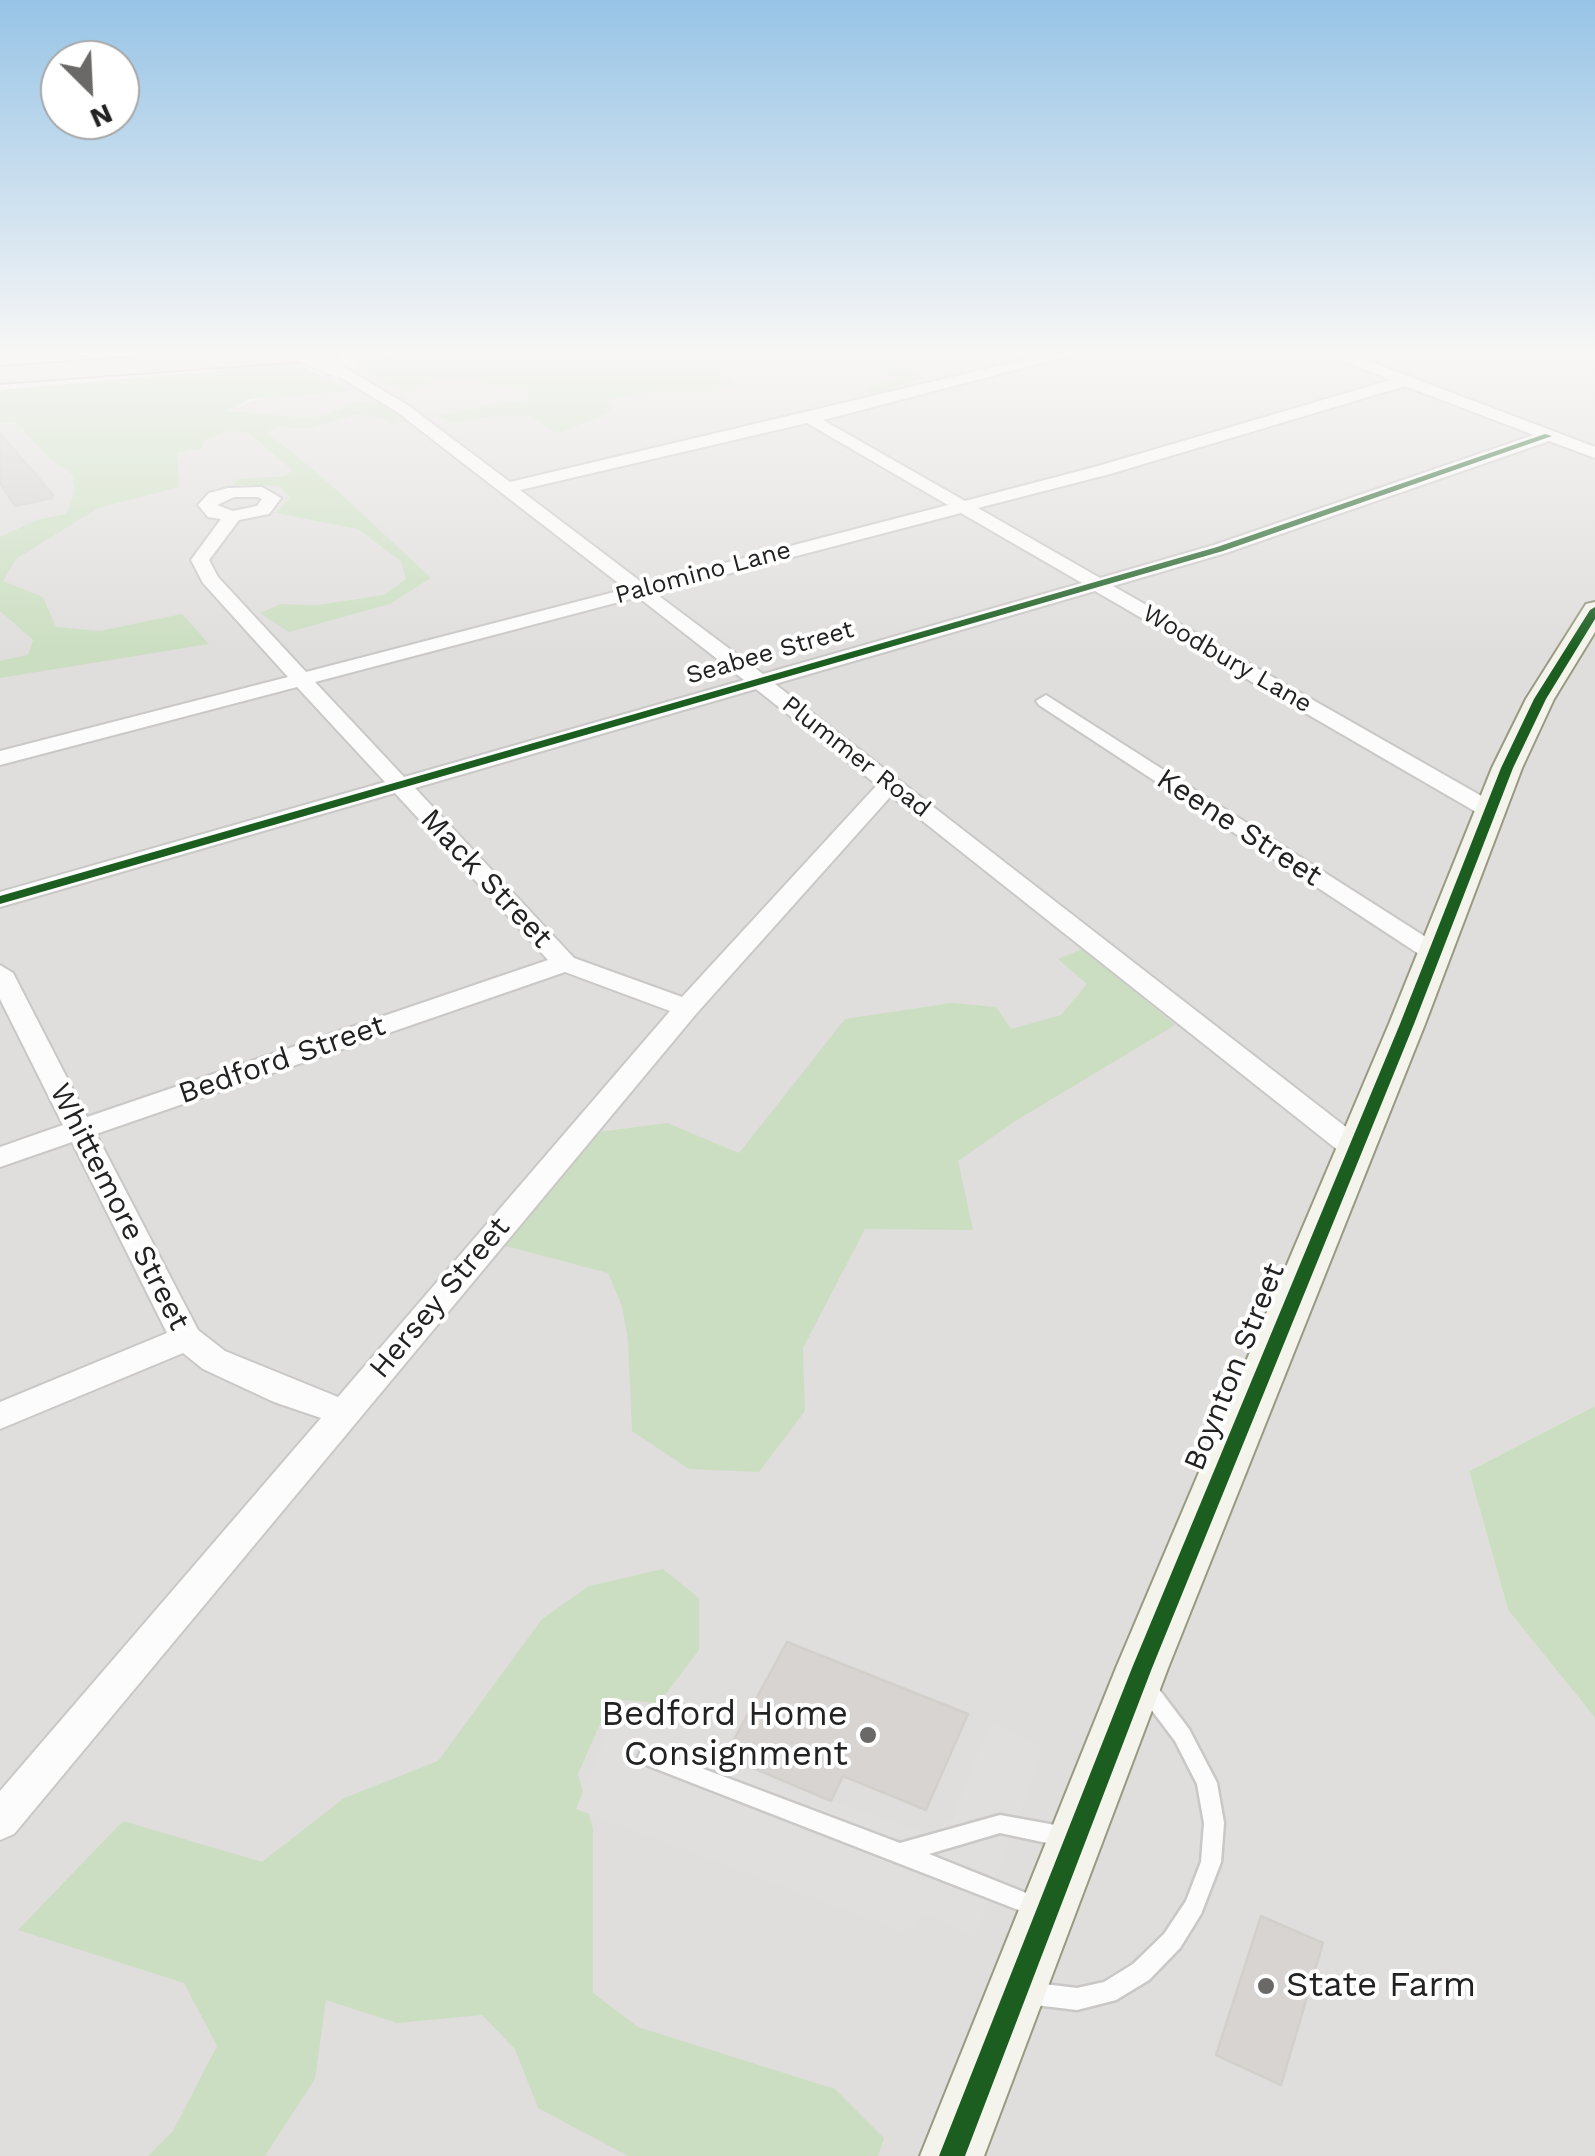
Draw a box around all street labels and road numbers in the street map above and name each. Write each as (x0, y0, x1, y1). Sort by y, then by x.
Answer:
street label: Palomino Lane (612, 535, 794, 611)
street label: Woodbury Lane (1137, 598, 1317, 720)
street label: Seabee Street (683, 615, 857, 691)
street label: Plummer Road (776, 690, 936, 824)
street label: Keene Street (1150, 761, 1328, 895)
street label: Mack Street (413, 802, 559, 956)
street label: Bedford Street (174, 1008, 390, 1112)
street label: Whittemore Street (41, 1078, 197, 1336)
street label: Hersey Street (362, 1210, 518, 1386)
street label: Boynton Street (1177, 1258, 1293, 1476)

